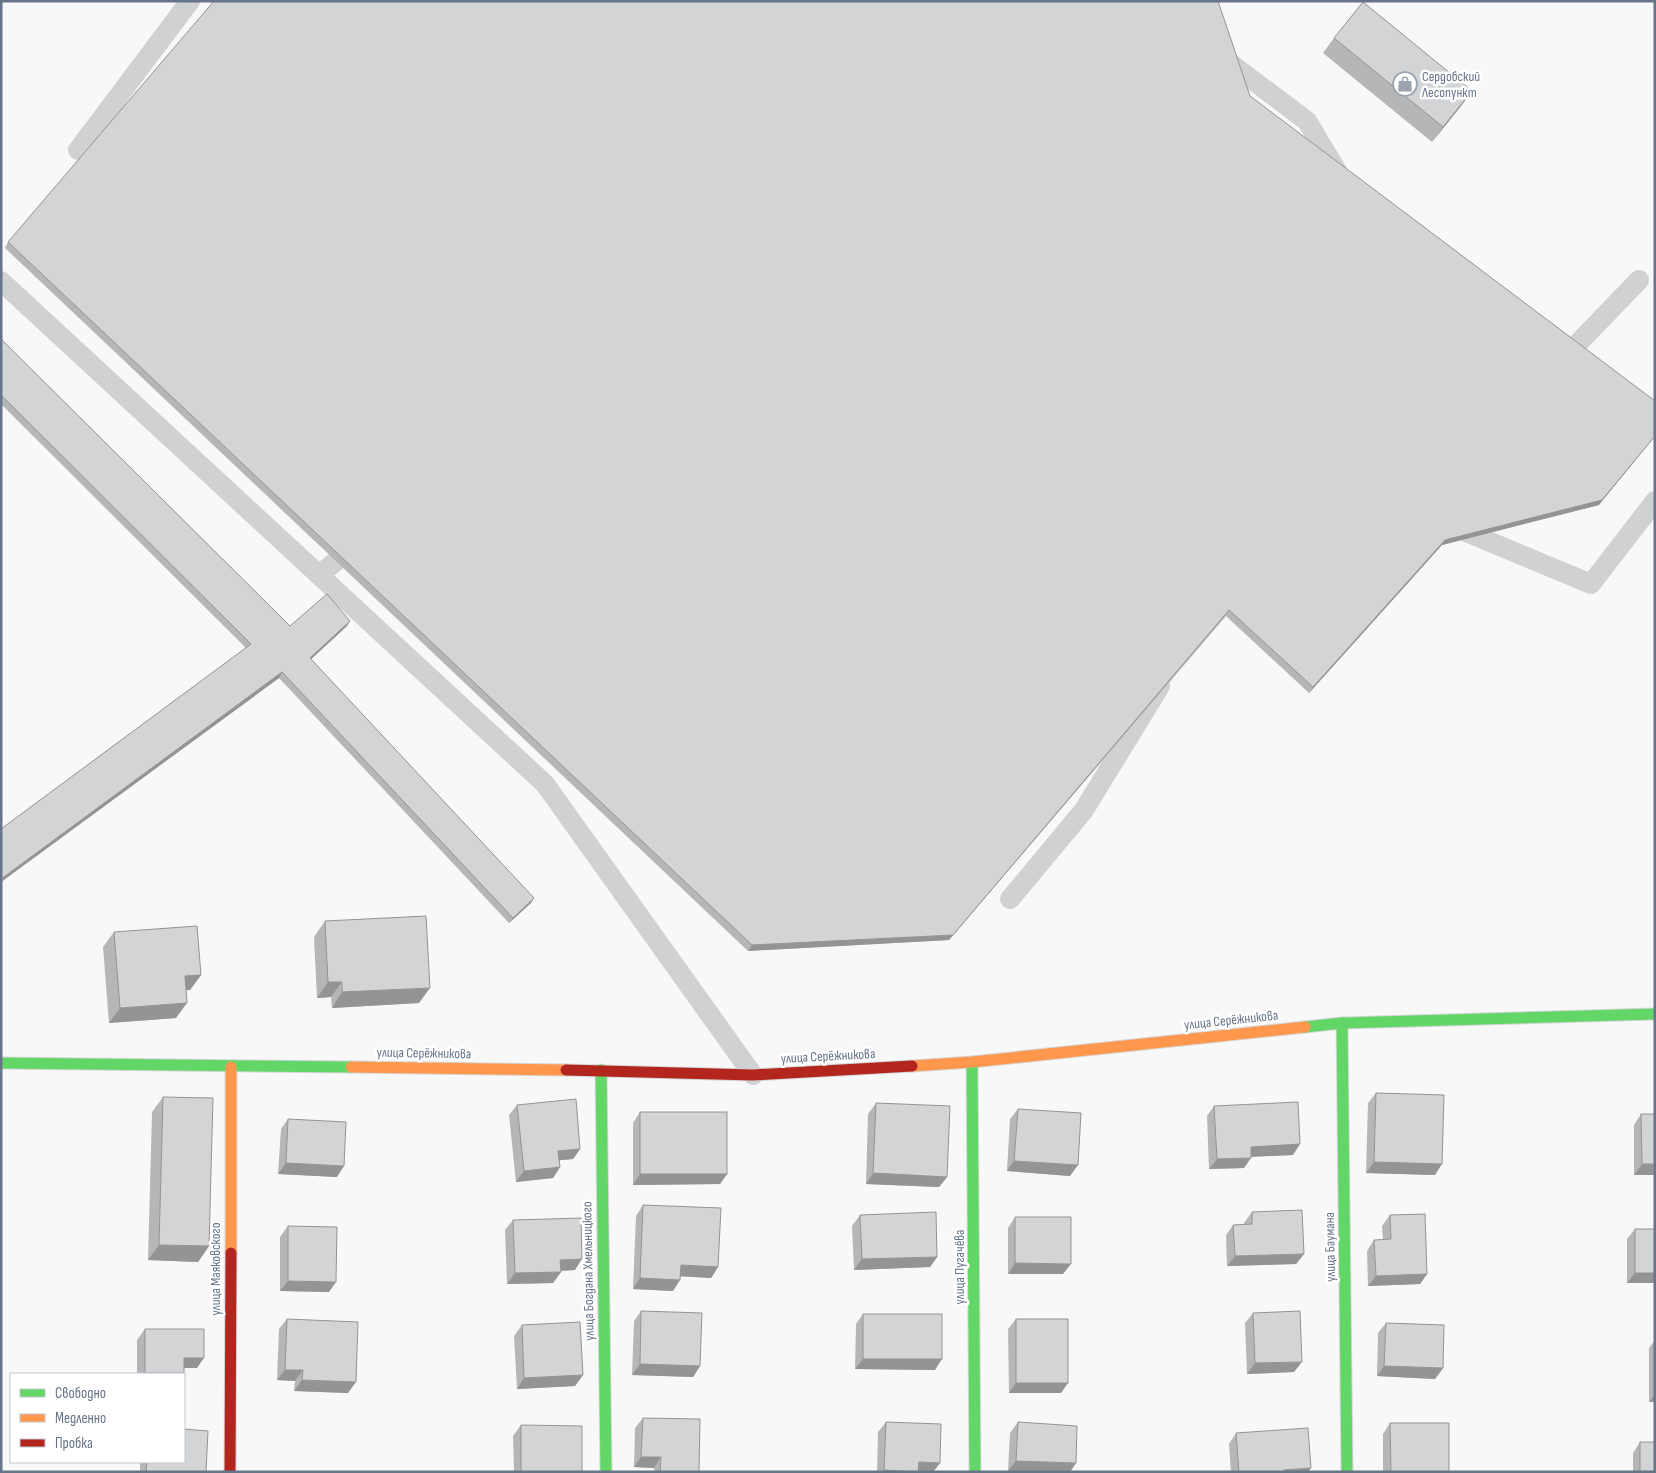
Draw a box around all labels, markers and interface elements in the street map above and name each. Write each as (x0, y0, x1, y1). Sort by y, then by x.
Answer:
place label: Сердобский Лесопункт (1421, 68, 1480, 101)
shop icon: Сердобский Лесопункт (1392, 71, 1418, 97)
street label: улица Серёжникова (1183, 1007, 1279, 1033)
street label: улица Серёжникова (377, 1044, 471, 1062)
street label: улица Серёжникова (780, 1045, 876, 1067)
street label: улица Богдана Хмельницкого (578, 1201, 598, 1341)
street label: улица Баумана (1321, 1212, 1339, 1282)
street label: улица Маяковского (207, 1222, 224, 1316)
street label: улица Пугачёва (951, 1230, 968, 1304)
legend (10, 1373, 185, 1463)
text: Свободно (55, 1384, 106, 1403)
text: Медленно (55, 1409, 106, 1428)
text: Пробка (55, 1434, 93, 1453)

